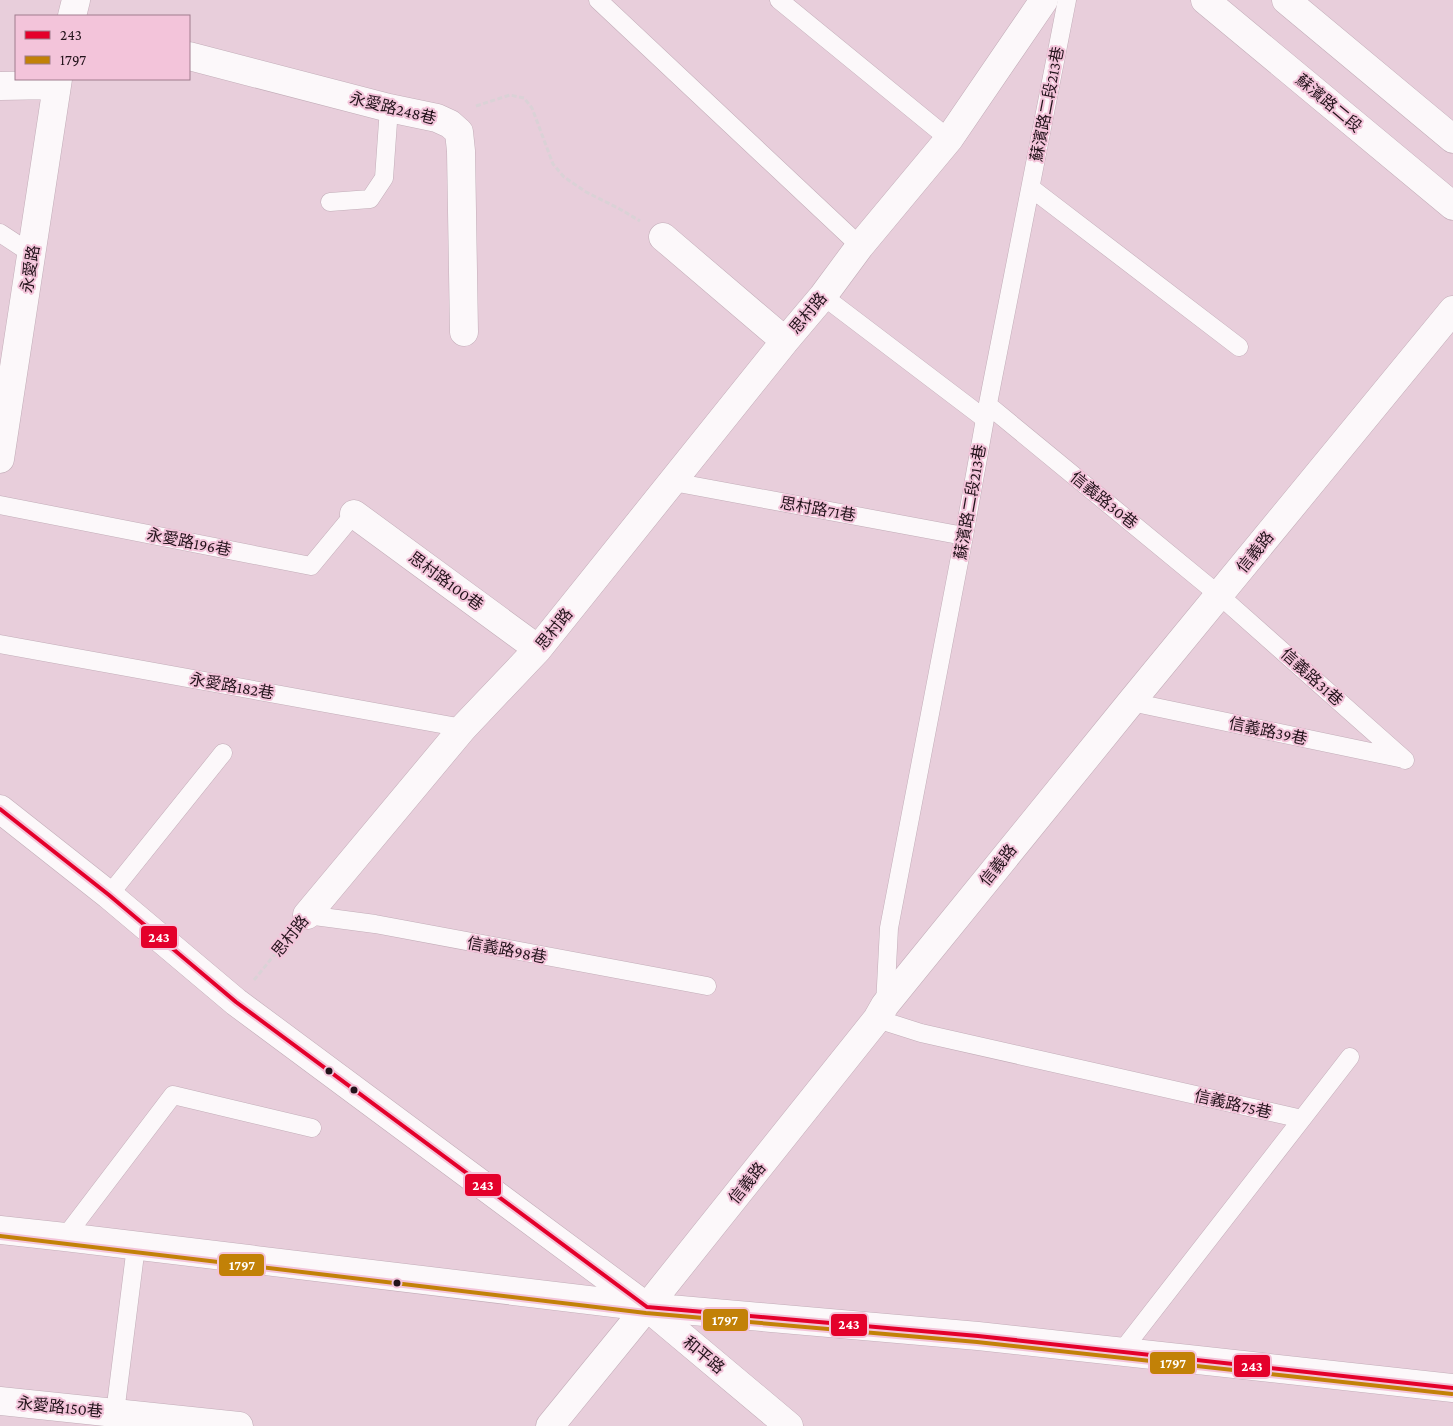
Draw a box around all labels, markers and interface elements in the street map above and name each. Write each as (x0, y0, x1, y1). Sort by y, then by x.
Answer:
legend (15, 15, 190, 80)
text: 243 (60, 27, 82, 43)
street label: 蘇濱路二段213巷 (1028, 45, 1066, 163)
text: 1797 (60, 52, 86, 68)
street label: 蘇濱路二段 (1293, 71, 1365, 135)
street label: 永愛路248巷 (348, 89, 438, 127)
street label: 永愛路 (18, 244, 42, 294)
street label: 思村路 (786, 289, 830, 337)
street label: 蘇濱路二段213巷 (952, 443, 988, 561)
street label: 信義路30巷 (1067, 468, 1141, 532)
street label: 思村路71巷 (779, 494, 857, 524)
street label: 永愛路196巷 (145, 525, 233, 559)
street label: 信義路 (1233, 528, 1277, 576)
street label: 思村路100巷 (406, 548, 486, 614)
street label: 思村路 (532, 605, 576, 653)
street label: 信義路31巷 (1278, 645, 1346, 709)
street label: 永愛路182巷 (188, 670, 276, 702)
street label: 信義路39巷 (1227, 714, 1309, 748)
street label: 信義路 (976, 841, 1020, 889)
street label: 思村路 (268, 912, 312, 960)
line badge: 243 (140, 925, 178, 949)
text: 243 (148, 929, 170, 945)
street label: 信義路98巷 (466, 934, 548, 966)
unlabelled marker (324, 1066, 334, 1076)
unlabelled marker (349, 1085, 359, 1095)
street label: 信義路75巷 (1193, 1087, 1273, 1121)
street label: 信義路 (725, 1159, 769, 1207)
line badge: 243 (464, 1173, 502, 1197)
text: 243 (472, 1177, 494, 1193)
line badge: 1797 (218, 1253, 265, 1277)
text: 1797 (229, 1257, 255, 1273)
unlabelled marker (392, 1278, 402, 1288)
line badge: 1797 (702, 1308, 749, 1332)
text: 1797 (712, 1312, 738, 1328)
line badge: 243 (830, 1313, 868, 1337)
text: 243 (838, 1316, 860, 1332)
street label: 和平路 (680, 1333, 728, 1377)
line badge: 1797 (1149, 1351, 1196, 1375)
line badge: 243 (1233, 1354, 1271, 1378)
text: 1797 (1160, 1355, 1186, 1371)
text: 243 (1241, 1358, 1263, 1374)
street label: 永愛路150巷 (16, 1394, 104, 1420)

